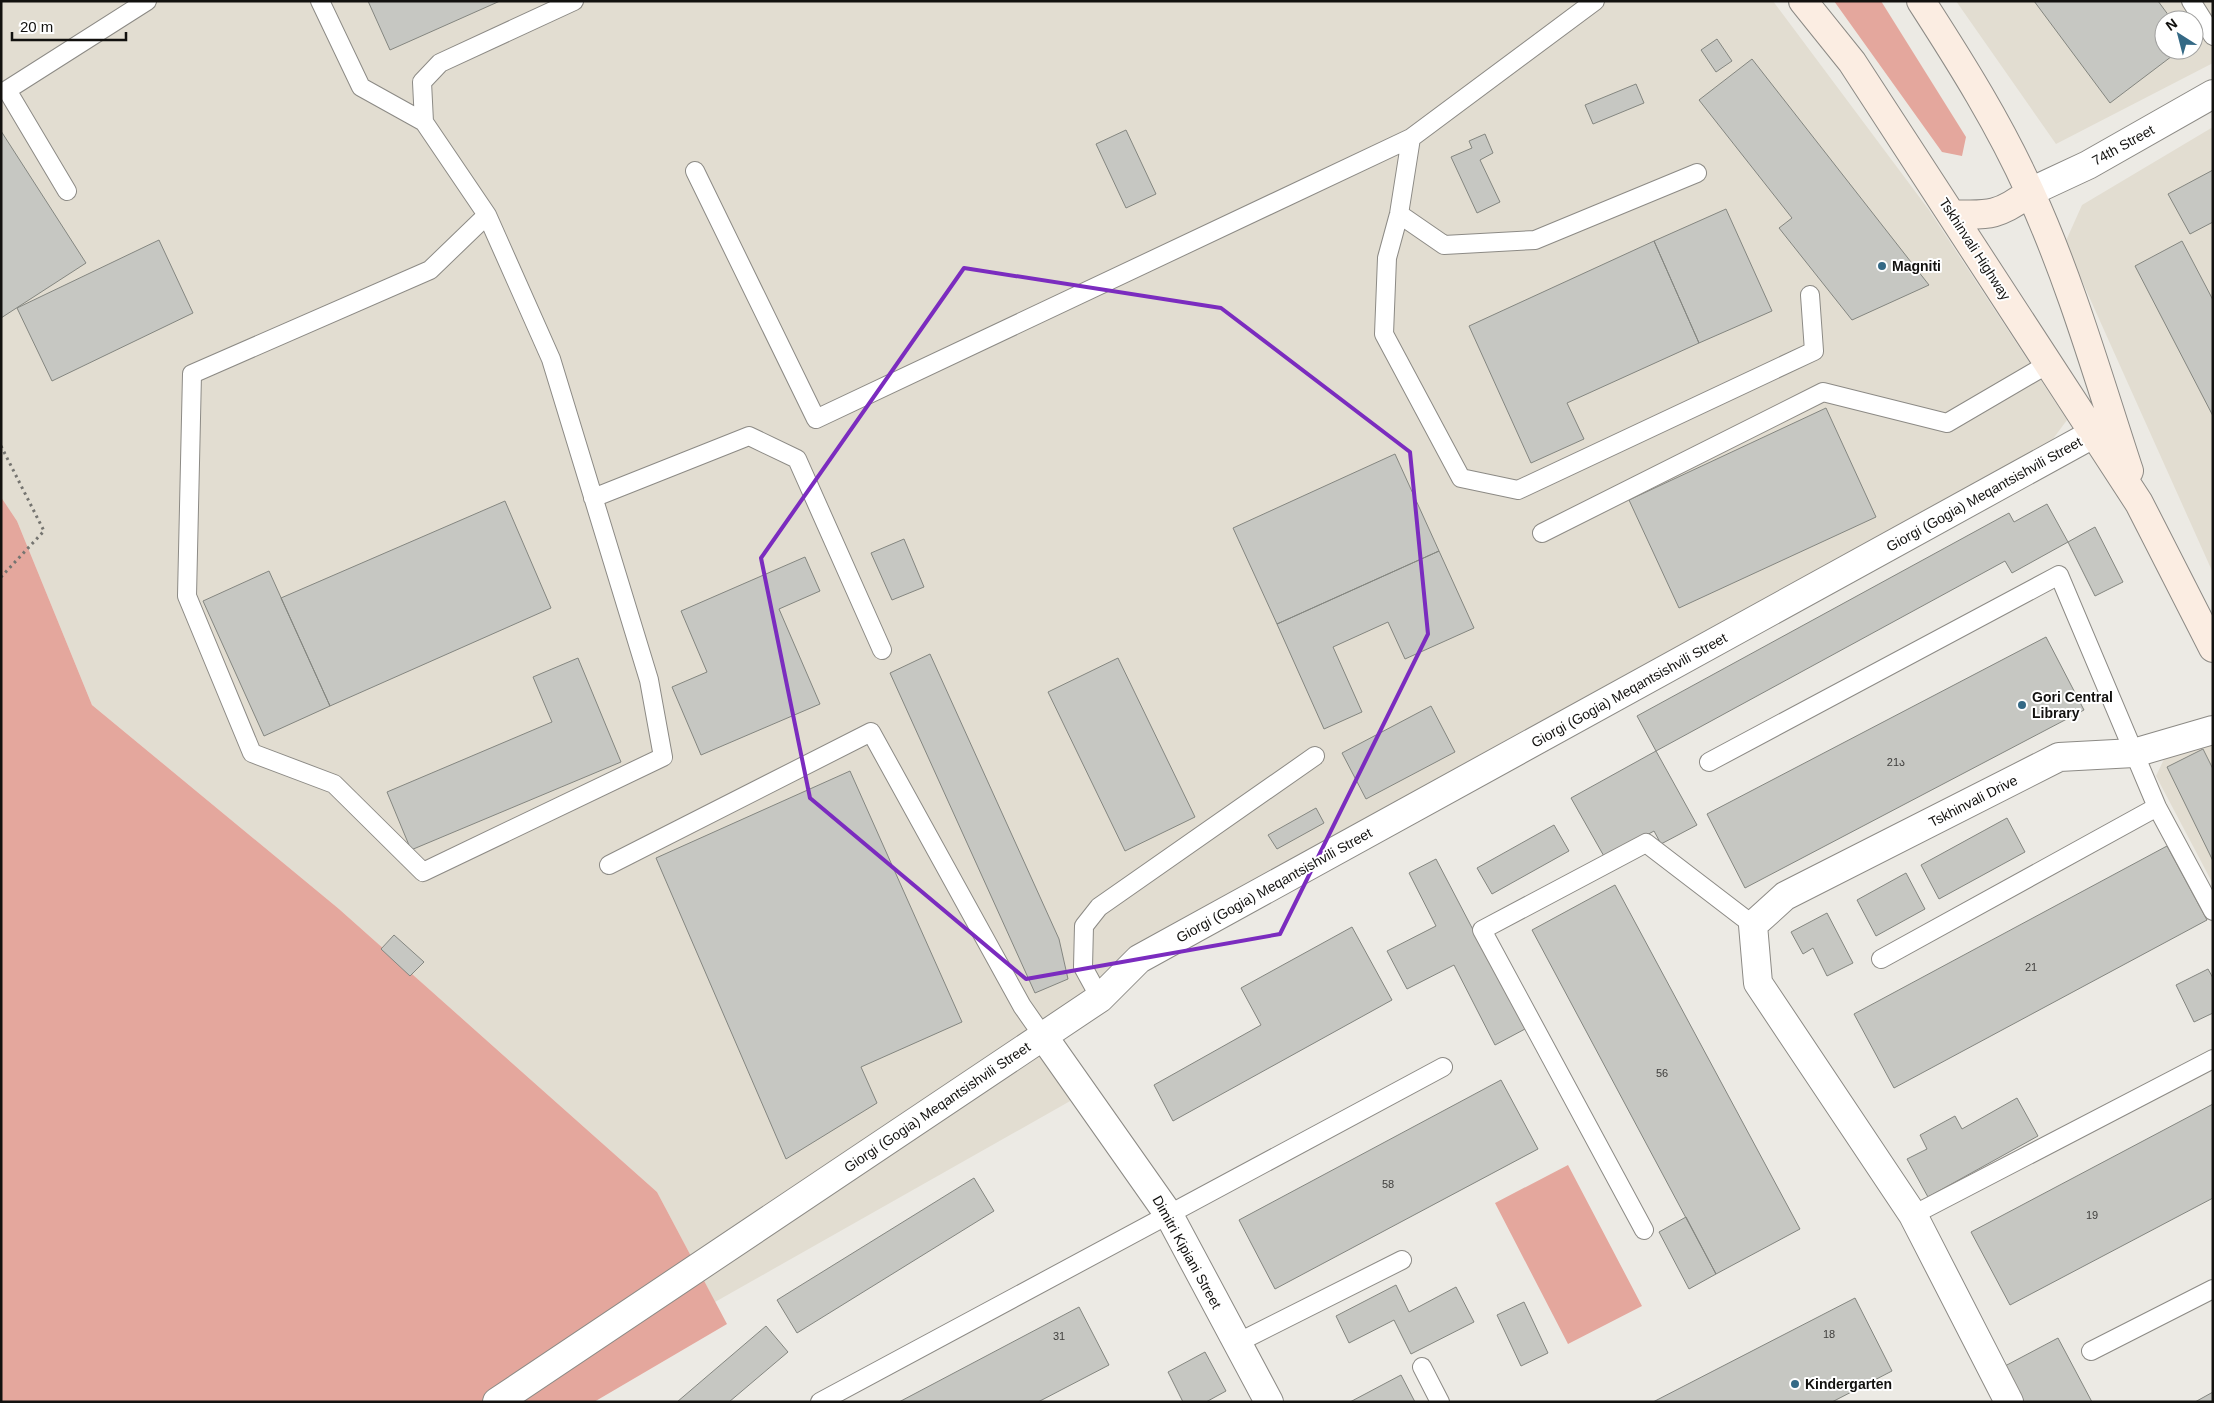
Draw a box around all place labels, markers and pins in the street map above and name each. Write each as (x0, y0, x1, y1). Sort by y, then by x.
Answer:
place label: Magniti (1892, 258, 1941, 274)
marker: Magniti (1876, 260, 1888, 272)
place label: Gori Central Library (2032, 689, 2113, 721)
marker: Gori Central Library (2016, 699, 2028, 711)
place label: Kindergarten (1805, 1376, 1892, 1392)
marker: Kindergarten (1789, 1378, 1801, 1390)

